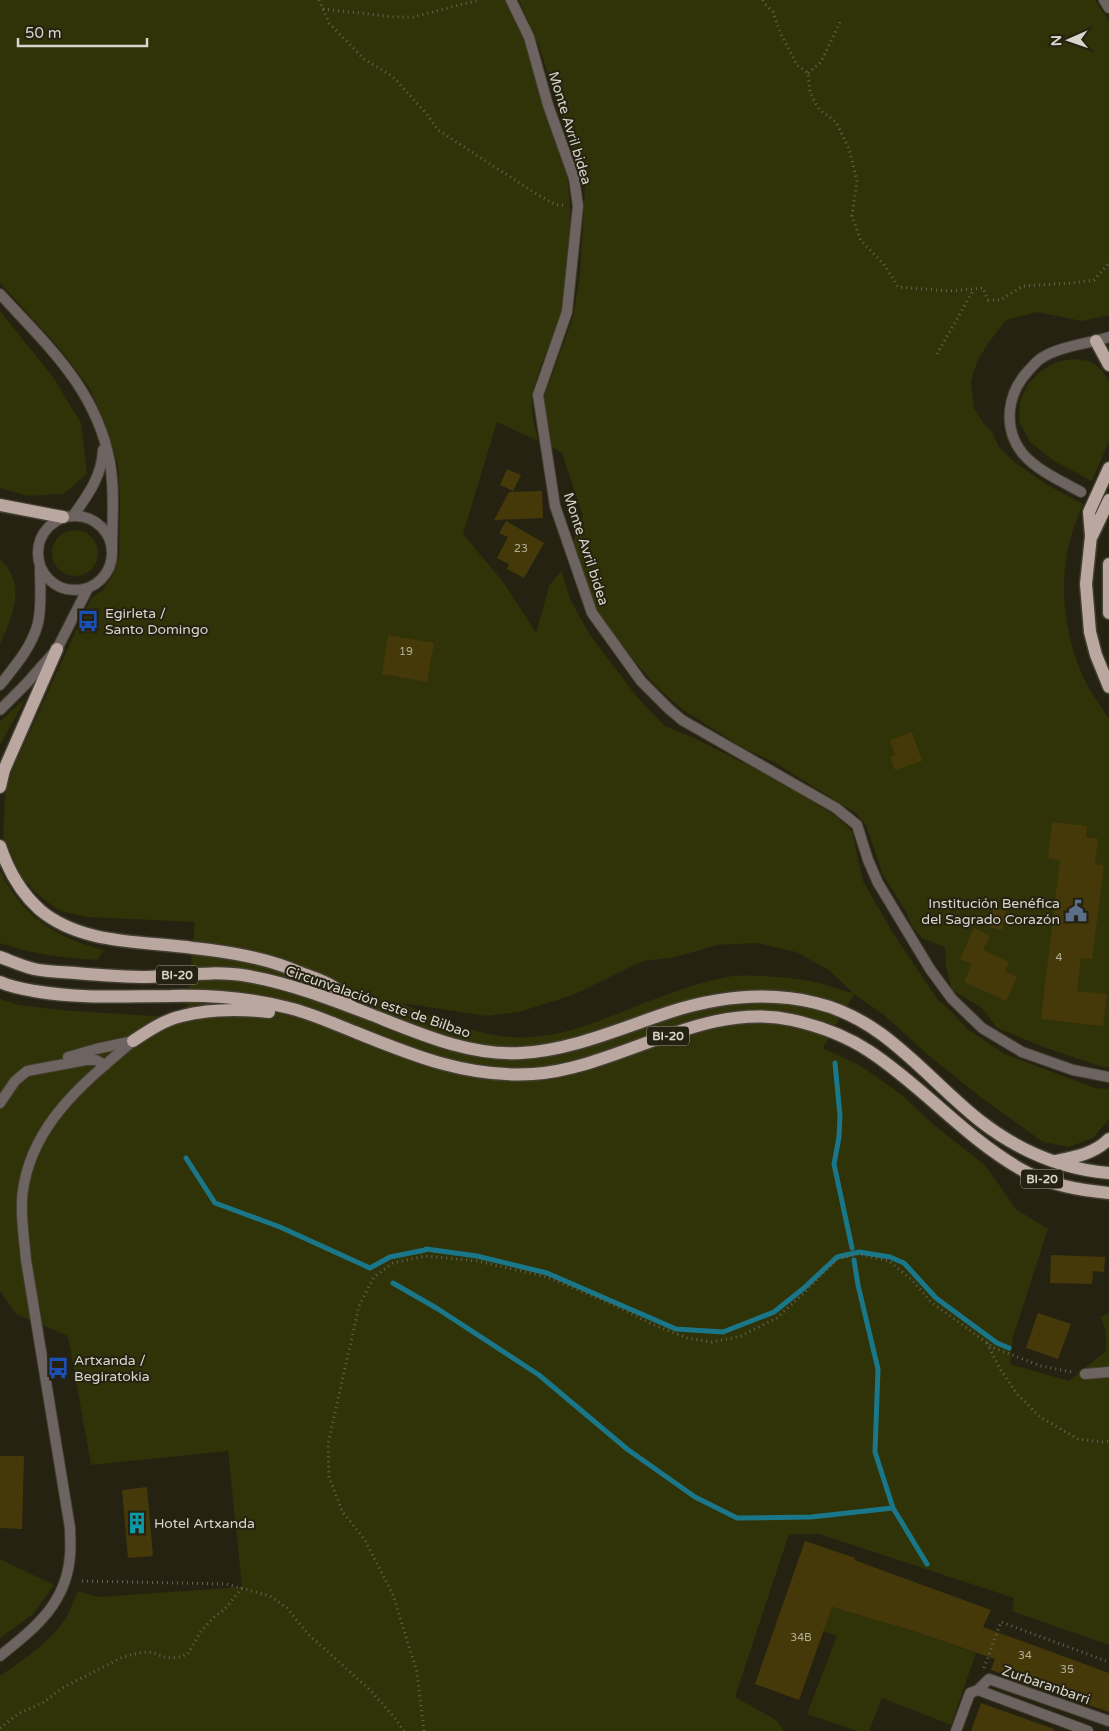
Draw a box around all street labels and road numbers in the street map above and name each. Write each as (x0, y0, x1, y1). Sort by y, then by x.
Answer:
street label: Monte Avril bidea (545, 69, 595, 187)
street label: Monte Avril bidea (560, 491, 612, 607)
street label: Circunvalación este de Bilbao (283, 962, 473, 1042)
road number: BI-20 (156, 966, 198, 984)
road number: BI-20 (647, 1026, 689, 1046)
road number: BI-20 (1021, 1170, 1063, 1188)
street label: Zurbaranbarri (1000, 1662, 1092, 1708)

